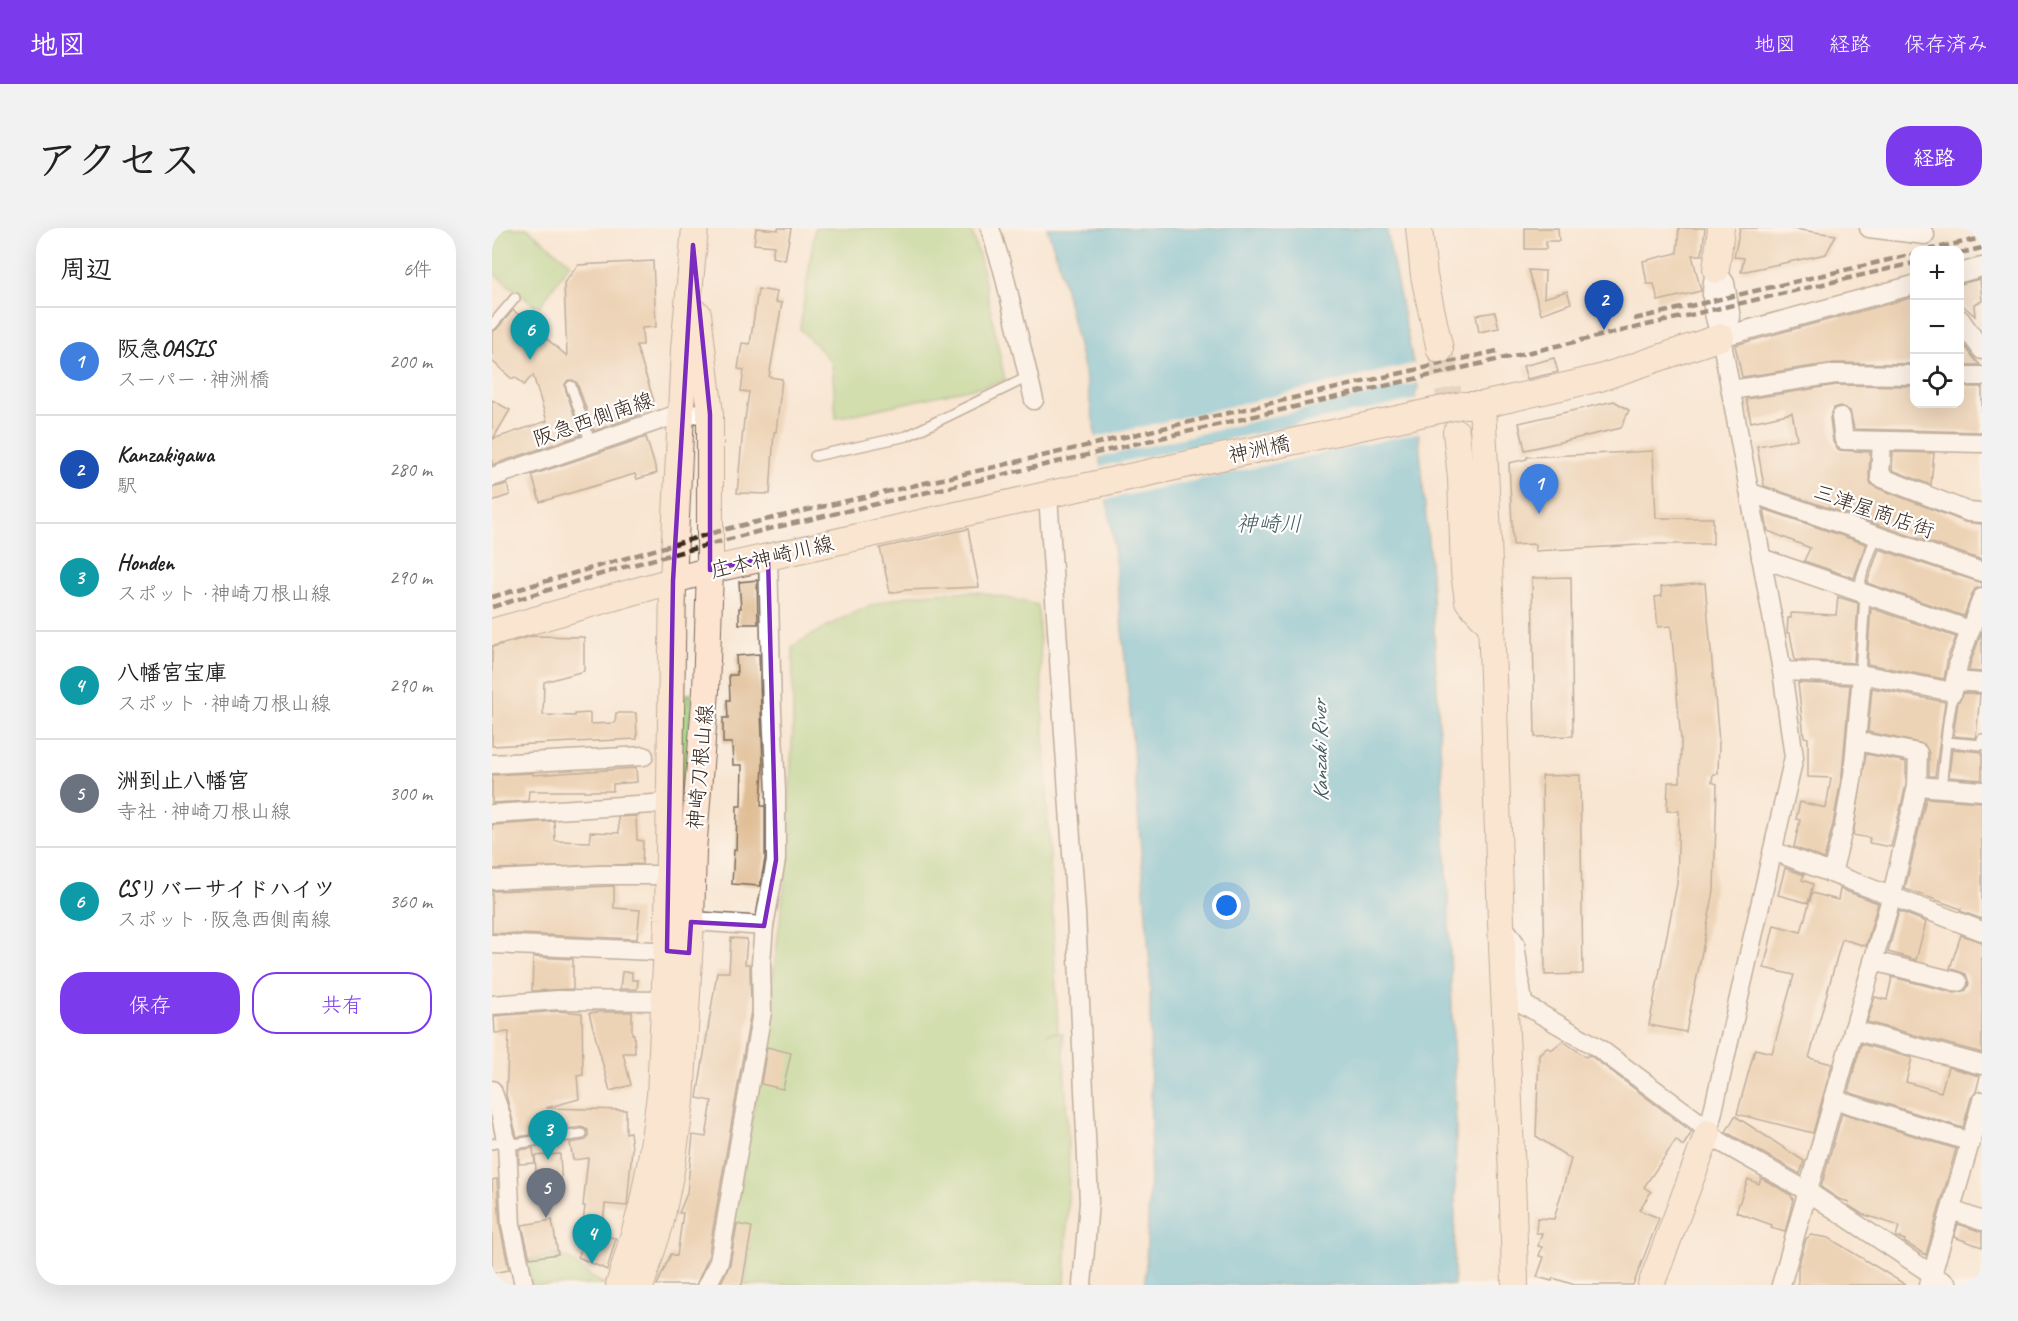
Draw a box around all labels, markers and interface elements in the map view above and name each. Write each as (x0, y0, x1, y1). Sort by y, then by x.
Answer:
text: 地図 (30, 27, 86, 62)
text: 地図 (1754, 31, 1796, 57)
text: 経路 (1829, 31, 1871, 57)
text: 保存済み (1904, 31, 1988, 57)
button: 経路 (1886, 126, 1982, 186)
text: アクセス (36, 134, 201, 187)
map controls (1910, 246, 1964, 408)
button: + (1910, 246, 1964, 300)
text: 周辺 (60, 253, 112, 286)
text: 6件 (403, 257, 432, 282)
pin: 2 (1584, 280, 1624, 330)
button: − (1910, 300, 1964, 354)
pin: 6 (510, 310, 549, 360)
text: 阪急OASIS (117, 335, 214, 363)
text: 1 (75, 349, 84, 374)
text: 200 m (389, 349, 432, 374)
button: locate (1910, 354, 1964, 408)
text: スーパー · 神洲橋 (117, 367, 270, 392)
street label: 阪急西側南線 (529, 386, 657, 452)
street label: 神洲橋 (1225, 430, 1293, 468)
text: Kanzakigawa (117, 441, 214, 469)
text: 2 (75, 457, 84, 482)
text: 280 m (389, 457, 432, 482)
pin: 1 (1520, 464, 1558, 514)
text: 駅 (117, 473, 137, 498)
street label: 三津屋商店街 (1810, 478, 1938, 544)
water label: 神崎川 (1236, 510, 1302, 538)
street label: 庄本神崎川線 (708, 530, 836, 584)
text: Honden (117, 549, 174, 577)
text: 3 (75, 565, 84, 590)
text: 290 m (389, 565, 432, 590)
text: スポット · 神崎刀根山線 (117, 581, 330, 606)
text: 八幡宮宝庫 (117, 659, 227, 687)
text: 4 (75, 673, 84, 698)
text: 290 m (389, 673, 432, 698)
text: スポット · 神崎刀根山線 (117, 691, 330, 716)
water label: Kanzaki River (1305, 697, 1335, 802)
street label: 神崎刀根山線 (682, 703, 718, 831)
text: 洲到止八幡宮 (117, 767, 249, 795)
text: 5 (75, 781, 84, 806)
text: 300 m (389, 781, 432, 806)
text: 寺社 · 神崎刀根山線 (117, 799, 290, 824)
text: CSリバーサイドハイツ (117, 875, 335, 903)
text: 6 (75, 889, 84, 914)
text: 360 m (389, 889, 432, 914)
your location (1212, 891, 1241, 920)
text: スポット · 阪急西側南線 (117, 907, 330, 932)
button: 保存 (60, 972, 240, 1034)
button: 共有 (252, 972, 432, 1034)
pin: 3 (528, 1110, 568, 1160)
pin: 5 (526, 1168, 566, 1218)
pin: 4 (572, 1214, 612, 1264)

